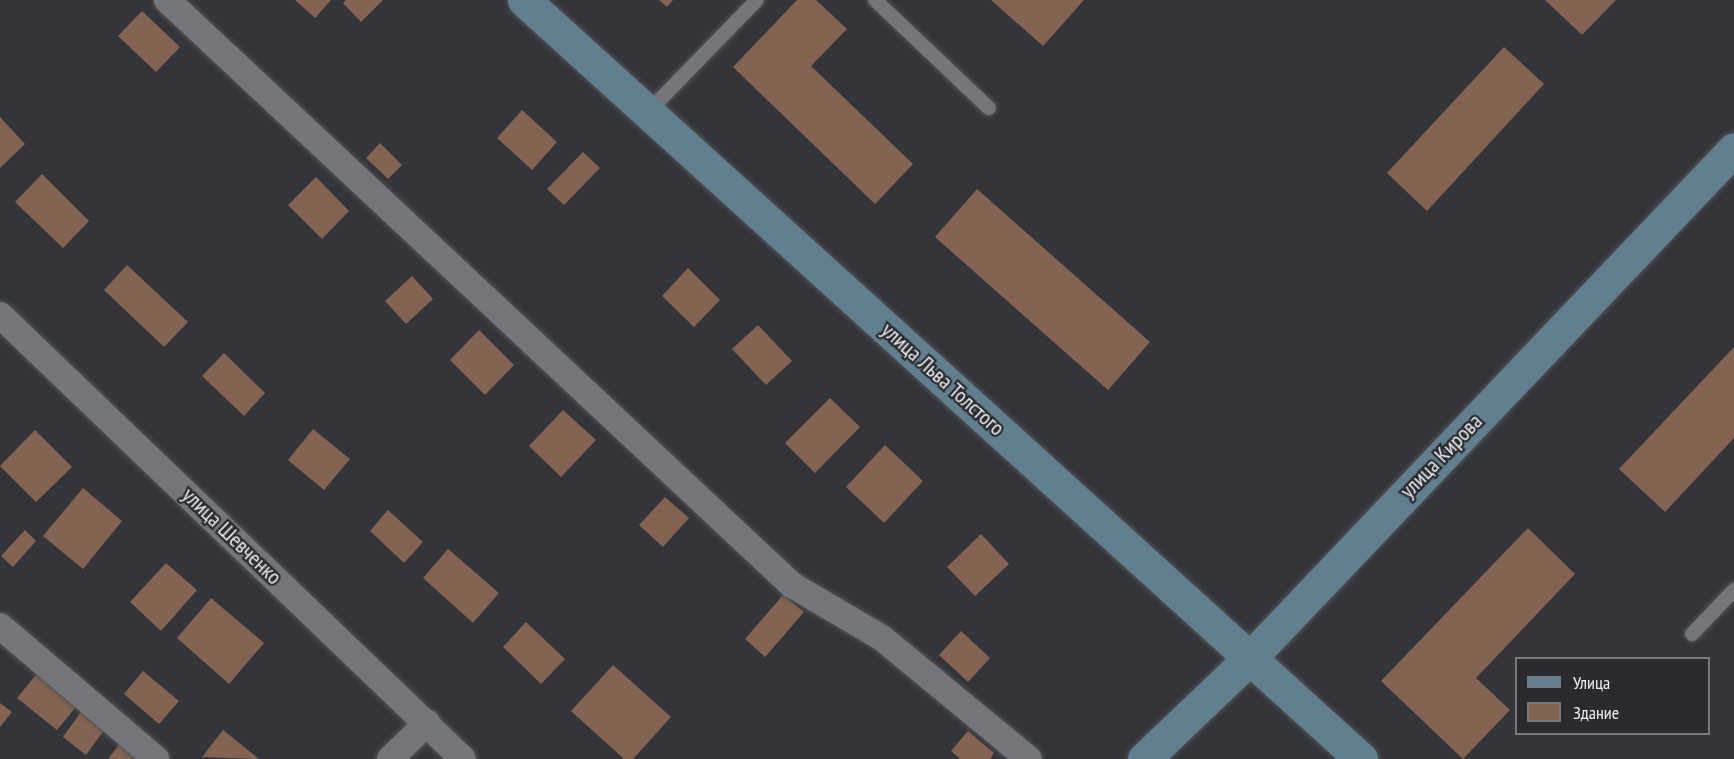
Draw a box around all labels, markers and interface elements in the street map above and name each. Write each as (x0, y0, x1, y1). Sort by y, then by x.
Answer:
street label: улица Льва Толстого (876, 317, 1010, 441)
street label: улица Кирова (1394, 408, 1488, 504)
street label: улица Шевченко (177, 482, 287, 590)
legend (1515, 657, 1710, 735)
text: Улица (1573, 671, 1610, 694)
text: Здание (1573, 701, 1619, 724)

